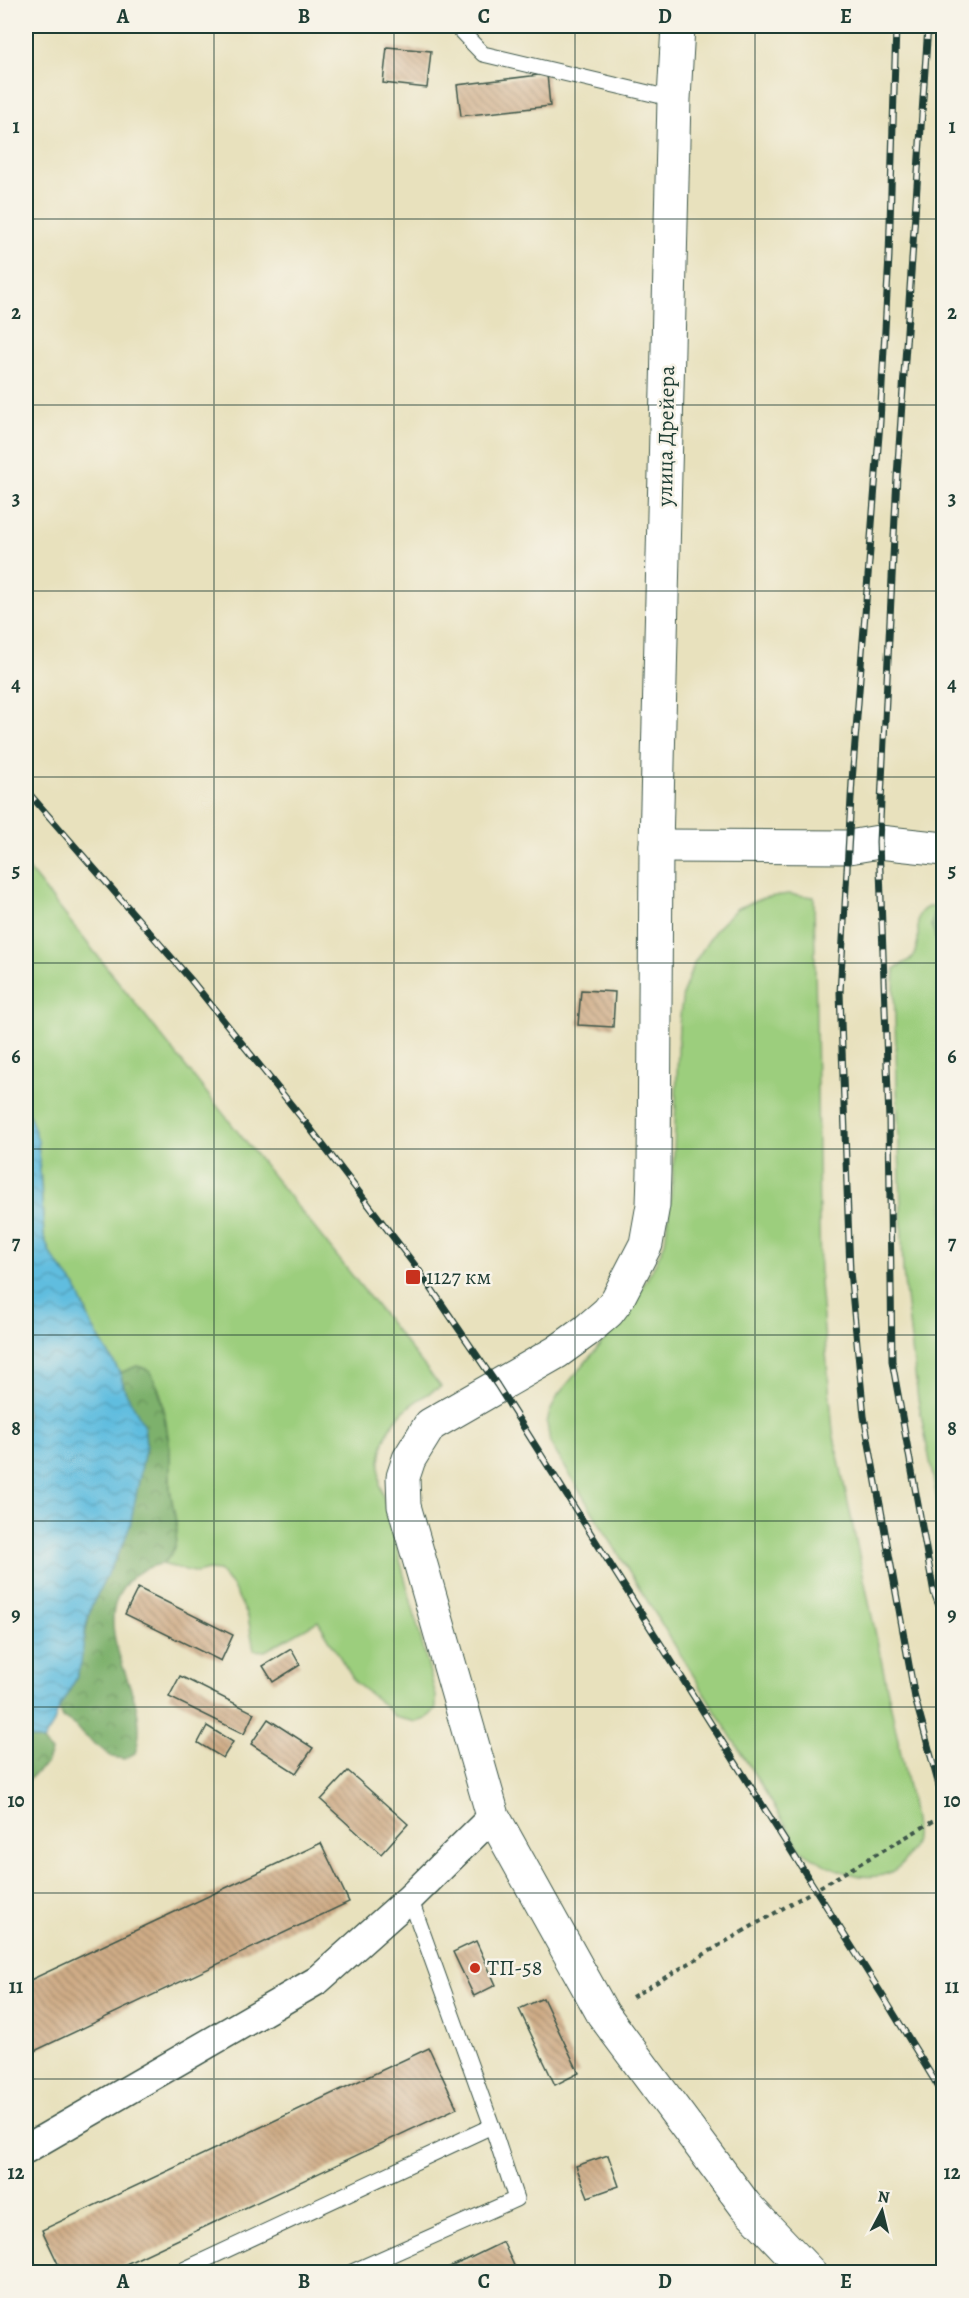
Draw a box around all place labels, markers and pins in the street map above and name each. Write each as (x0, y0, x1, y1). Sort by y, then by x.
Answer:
place label: 1127 км (426, 1262, 491, 1292)
marker: 1127 км (404, 1268, 422, 1286)
place label: ТП-58 (487, 1953, 542, 1983)
marker: ТП-58 (468, 1961, 482, 1975)

